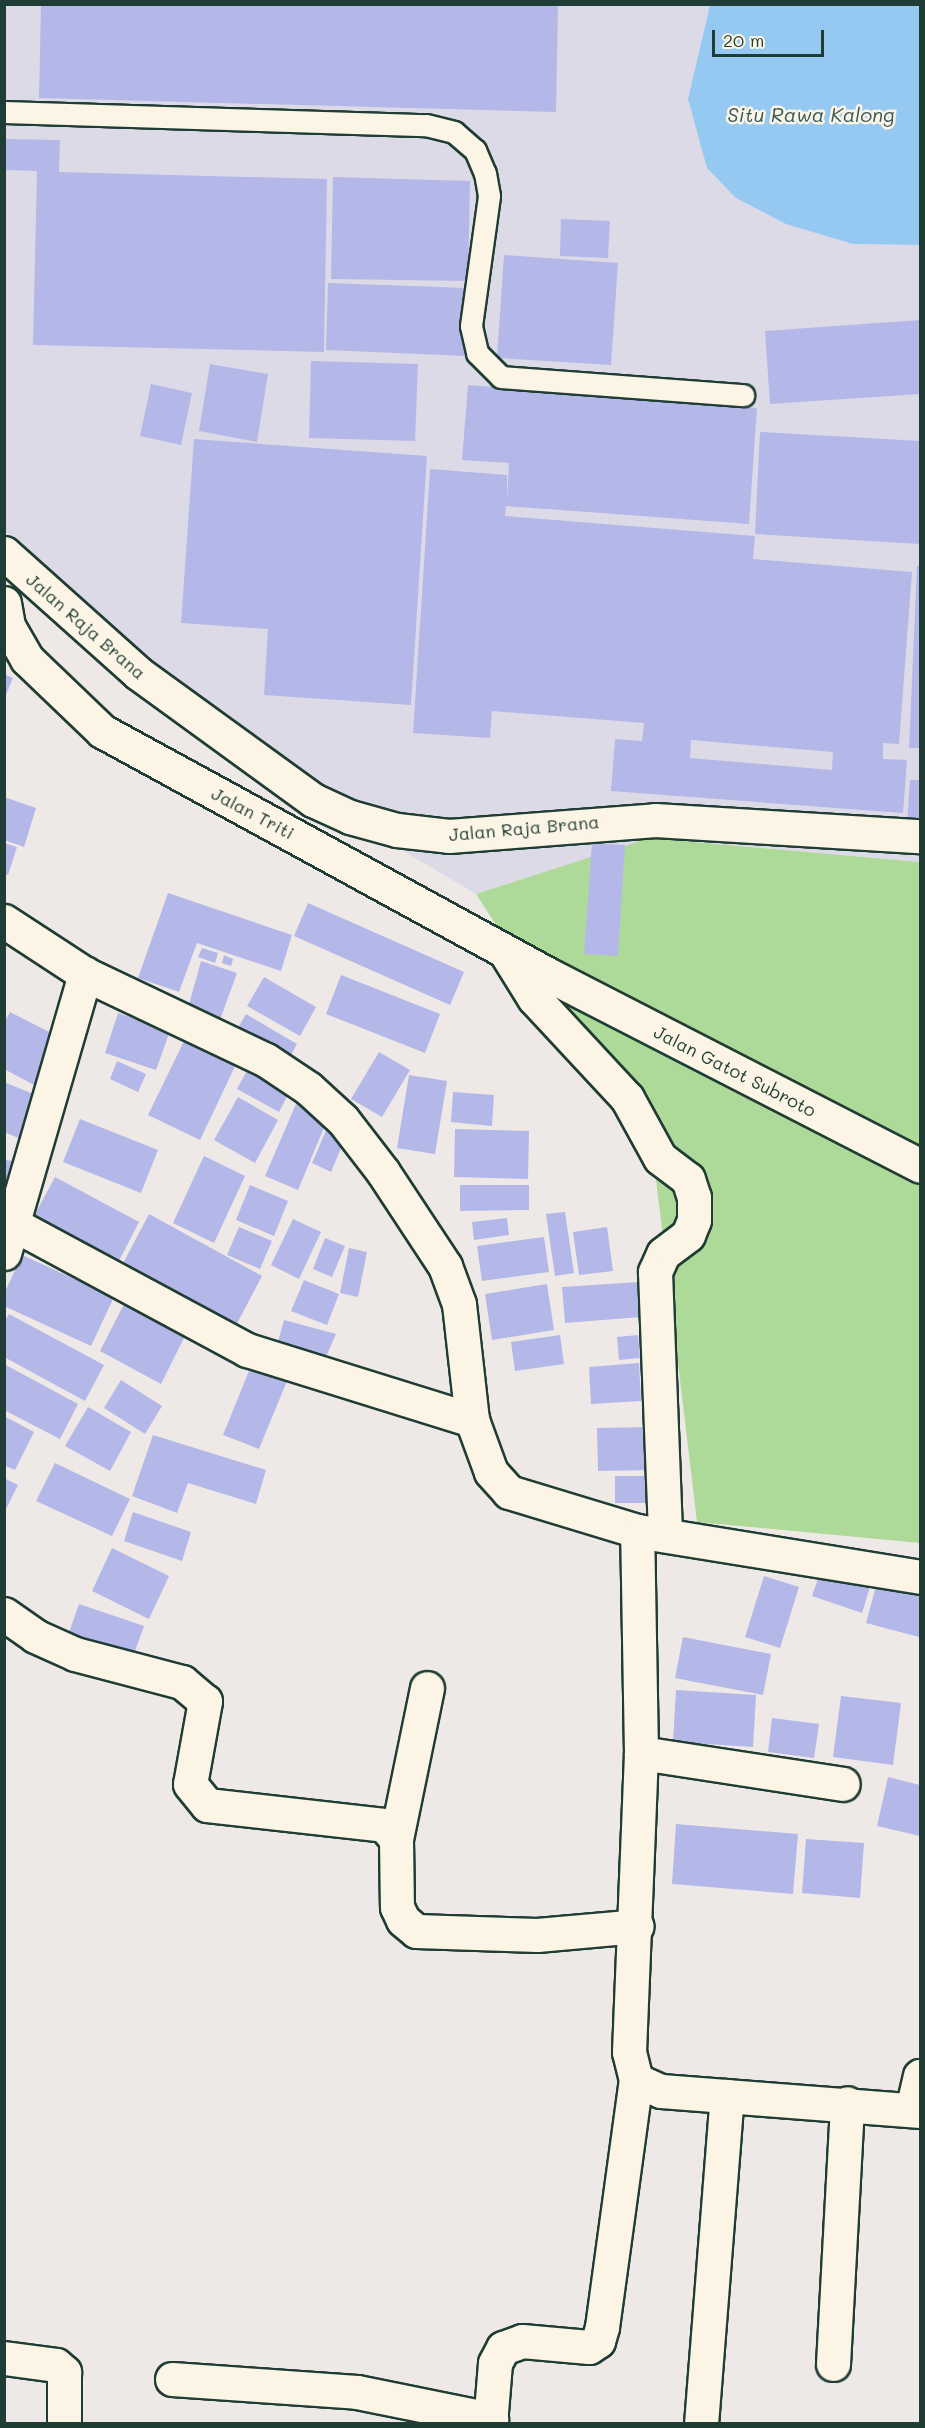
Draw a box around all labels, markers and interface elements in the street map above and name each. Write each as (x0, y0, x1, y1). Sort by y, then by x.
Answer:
scale bar (715, 18, 828, 56)
text: 20 m (723, 28, 764, 52)
water label: Situ Rawa Kalong (727, 102, 895, 126)
street label: Jalan Raja Brana (22, 568, 150, 684)
street label: Jalan Triti (208, 782, 298, 844)
street label: Jalan Raja Brana (448, 811, 600, 845)
street label: Jalan Gatot Subroto (650, 1021, 820, 1121)

